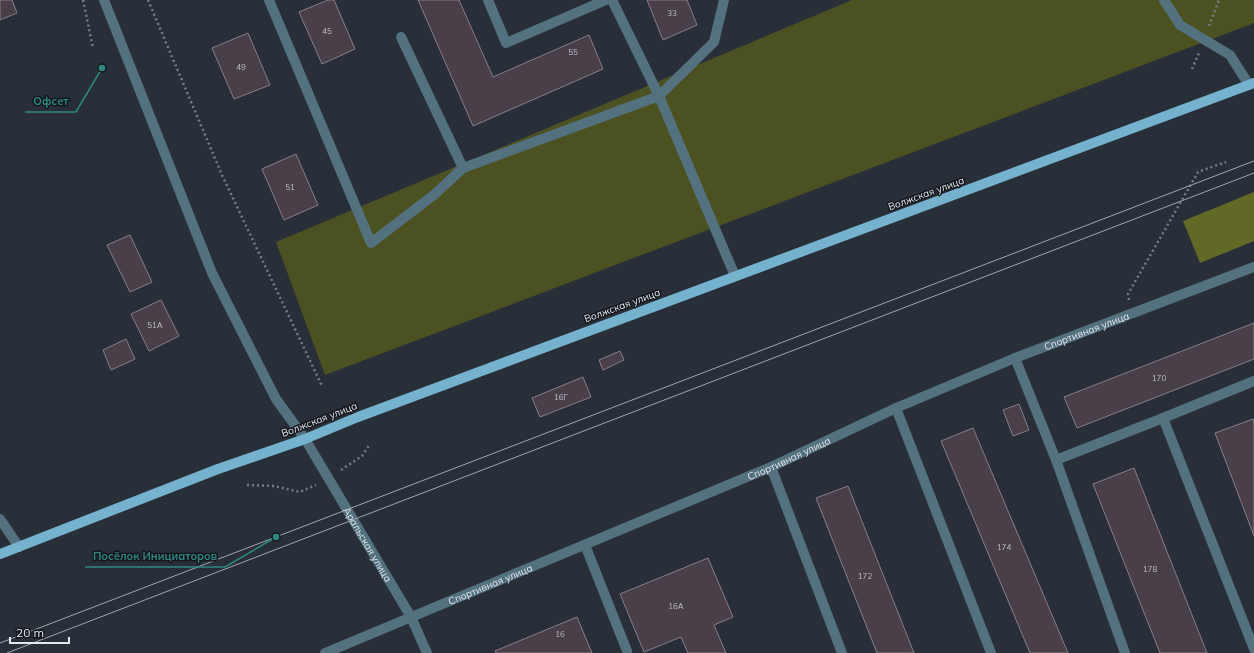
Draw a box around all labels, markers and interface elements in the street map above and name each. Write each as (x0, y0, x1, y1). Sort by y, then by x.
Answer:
house number: 33 (667, 8, 677, 18)
house number: 45 (322, 26, 332, 36)
house number: 55 (568, 47, 578, 57)
house number: 49 (236, 62, 246, 72)
callout: Офсет (25, 89, 76, 112)
text: Офсет (33, 94, 69, 108)
street label: Волжская улица (886, 174, 966, 213)
house number: 51 (285, 182, 295, 192)
street label: Волжская улица (582, 286, 662, 325)
street label: Спортивная улица (1042, 309, 1131, 353)
house number: 51А (147, 320, 163, 330)
house number: 170 (1152, 373, 1166, 383)
house number: 16Г (554, 392, 569, 402)
street label: Волжская улица (279, 399, 359, 440)
street label: Спортивная улица (745, 434, 833, 483)
street label: Аральская улица (340, 505, 395, 584)
house number: 174 (997, 542, 1011, 552)
callout: Посёлок Инициаторов (85, 544, 225, 567)
text: Посёлок Инициаторов (93, 549, 217, 563)
street label: Спортивная улица (446, 561, 535, 608)
house number: 178 (1143, 564, 1157, 574)
house number: 172 (858, 571, 872, 581)
house number: 16А (668, 601, 684, 611)
scale bar (10, 619, 69, 645)
text: 20 m (16, 625, 44, 640)
house number: 16 (555, 629, 565, 639)

